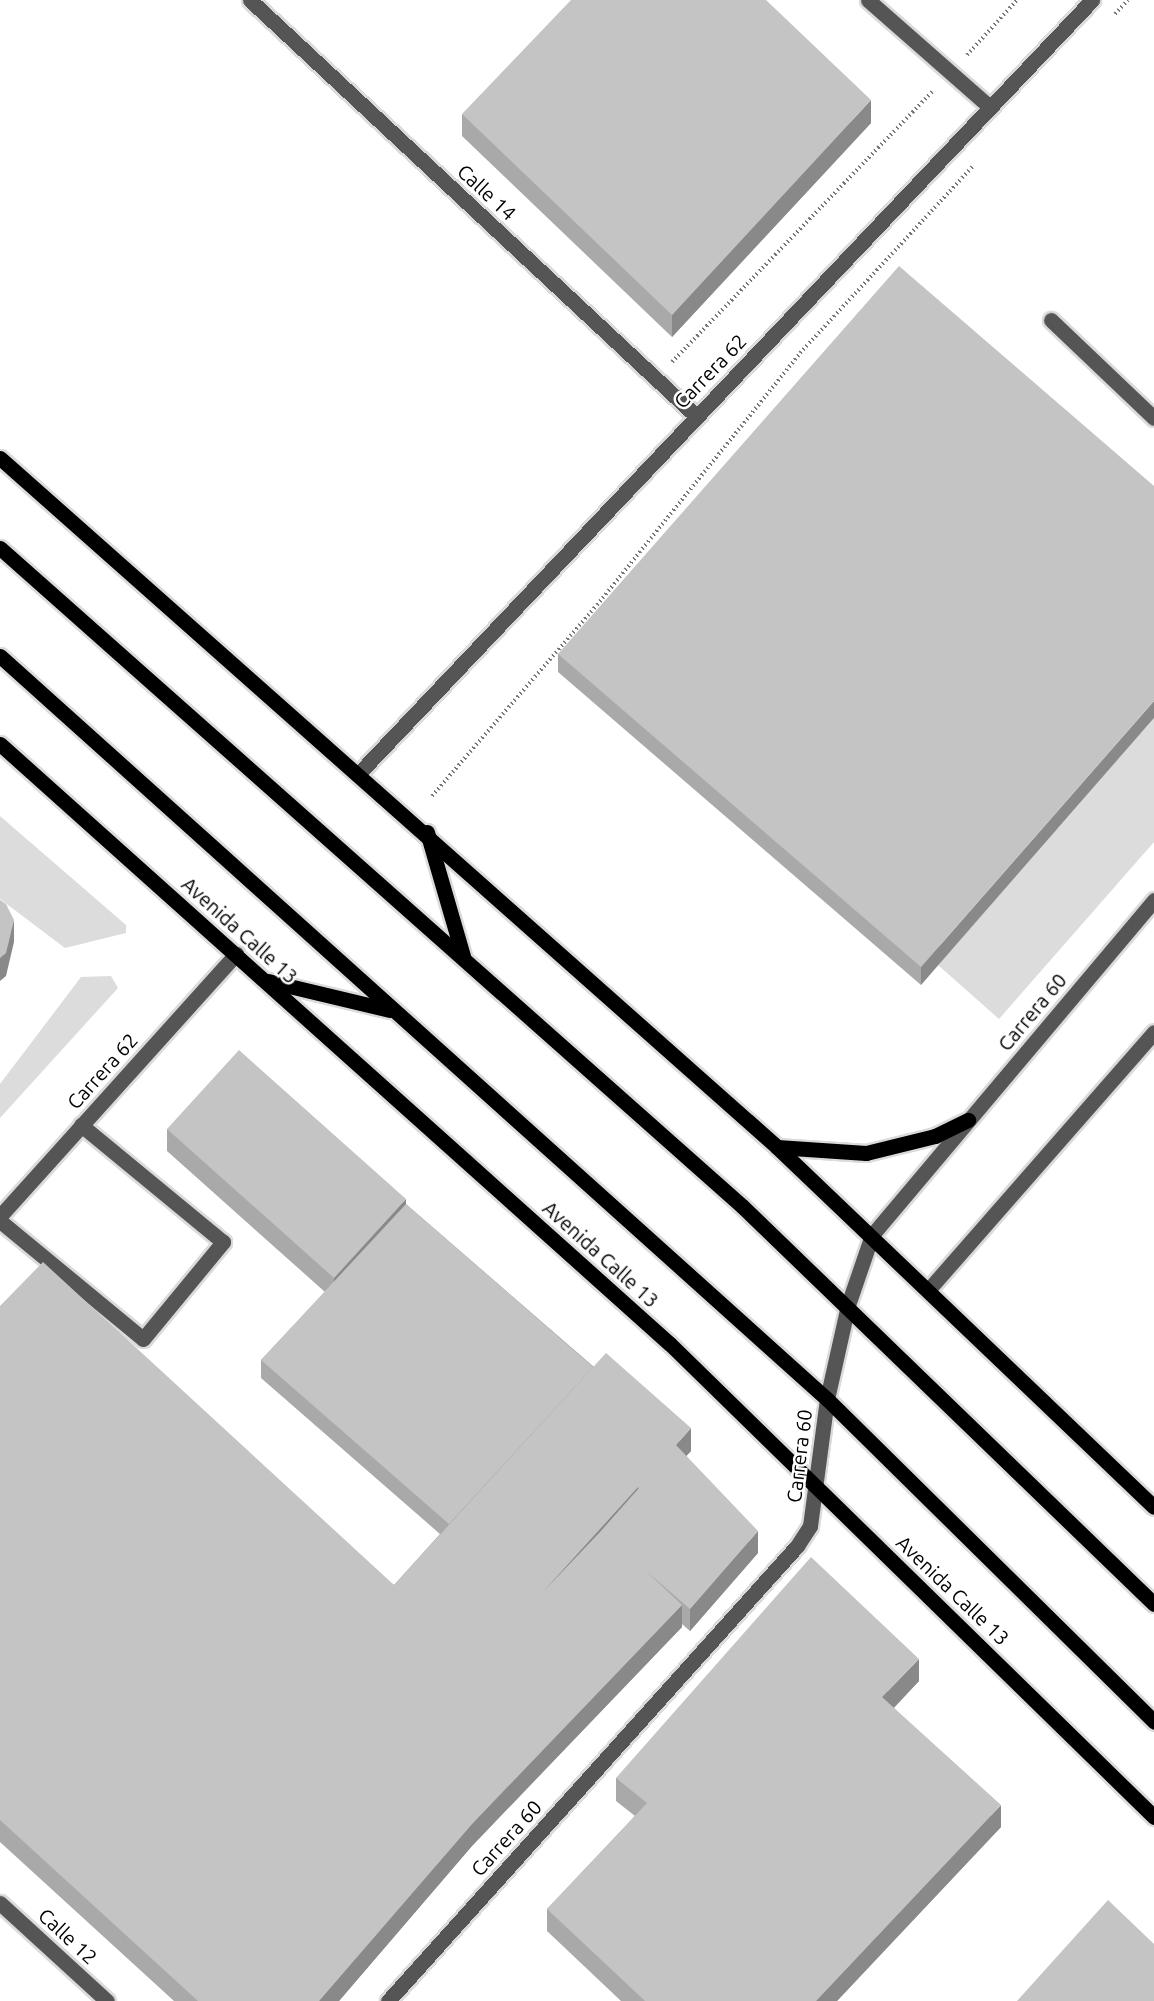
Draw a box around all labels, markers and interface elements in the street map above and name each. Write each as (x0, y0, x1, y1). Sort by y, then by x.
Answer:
street label: Calle 14 (453, 159, 521, 225)
street label: Carrera 62 (669, 329, 751, 413)
street label: Avenida Calle 13 (177, 872, 303, 988)
street label: Carrera 60 (993, 968, 1071, 1056)
street label: Carrera 62 (62, 1028, 142, 1114)
street label: Avenida Calle 13 (538, 1196, 664, 1312)
street label: Carrera 60 (781, 1408, 817, 1504)
street label: Avenida Calle 13 (892, 1530, 1014, 1650)
street label: Carrera 60 (466, 1795, 546, 1881)
street label: Calle 12 (34, 1903, 102, 1969)

